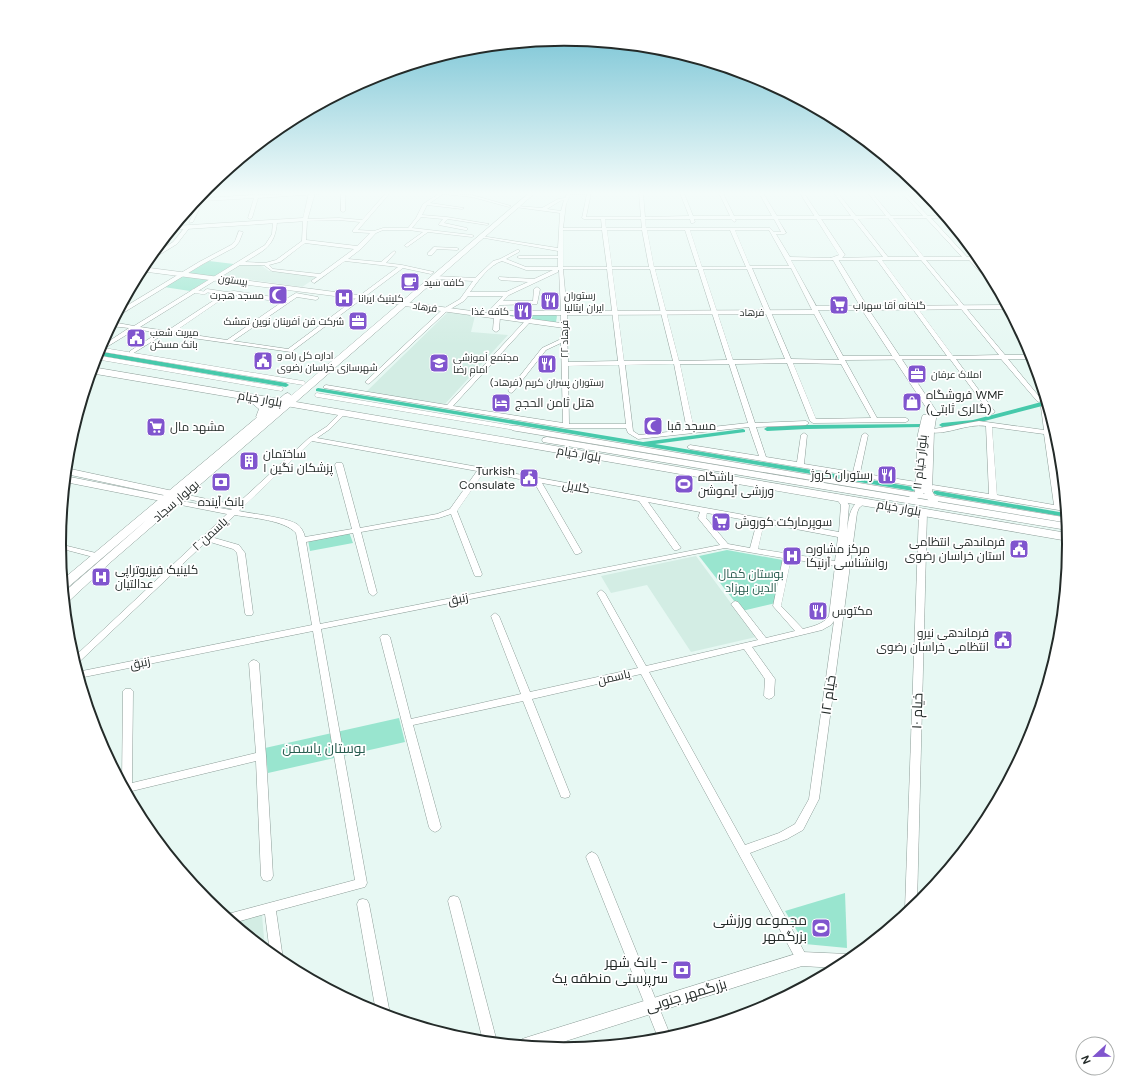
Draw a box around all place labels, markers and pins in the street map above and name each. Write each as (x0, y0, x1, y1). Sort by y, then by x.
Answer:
cafe icon: کافه سید (399, 271, 421, 293)
place label: کافه سید (424, 276, 464, 289)
mosque icon: مسجد هجرت (267, 284, 289, 306)
hospital icon: کلینیک ایرانا (333, 287, 355, 309)
place label: مسجد هجرت (210, 289, 264, 302)
place label: رستوران ایران ایتالیا (564, 289, 604, 314)
restaurant icon: رستوران ایران ایتالیا (539, 290, 561, 312)
place label: کلینیک ایرانا (358, 292, 404, 305)
supermarket icon: گلخانه آقا سهراب (828, 294, 850, 316)
place label: گلخانه آقا سهراب (853, 299, 926, 312)
restaurant icon: کافه غذا (512, 300, 534, 322)
place label: کافه غذا (471, 305, 509, 318)
office icon: شرکت فن آفرینان نوین تمشک (347, 310, 369, 332)
place label: شرکت فن آفرینان نوین تمشک (224, 315, 344, 328)
place label: میریت شعب بانک مسکن (150, 326, 199, 351)
public building icon: میریت شعب بانک مسکن (125, 327, 147, 349)
place label: اداره کل راه و شهرسازی خراسان رضوی (277, 349, 378, 374)
public building icon: اداره کل راه و شهرسازی خراسان رضوی (252, 350, 274, 372)
place label: مجتمع آموزشی امام رضا (453, 351, 519, 377)
school or university icon: مجتمع آموزشی امام رضا (428, 352, 450, 374)
restaurant icon: رستوران پسران کریم (فرهاد) (536, 353, 558, 375)
office icon: املاک عرفان (906, 363, 928, 385)
place label: املاک عرفان (931, 368, 982, 381)
place label: رستوران پسران کریم (فرهاد) (490, 376, 604, 390)
place label: فروشگاه WMF (گالری ثابتی) (926, 387, 1004, 417)
shop icon: فروشگاه WMF (گالری ثابتی) (901, 391, 923, 413)
hotel icon: هتل ثامن الحجج (490, 392, 512, 414)
place label: هتل ثامن الحجج (515, 395, 594, 411)
mosque icon: مسجد قبا (642, 415, 664, 437)
supermarket icon: مشهد مال (145, 416, 167, 438)
place label: مسجد قبا (667, 418, 716, 434)
place label: مشهد مال (170, 419, 225, 435)
place label: ساختمان پزشکان نگین ۱ (263, 446, 334, 477)
building icon: ساختمان پزشکان نگین ۱ (238, 450, 260, 472)
place label: Turkish Consulate (459, 463, 515, 493)
restaurant icon: رستوران کروژ (876, 464, 898, 486)
public building icon: Turkish Consulate (518, 467, 540, 489)
place label: رستوران کروژ (810, 467, 873, 483)
place label: باشگاه ورزشی آیموشن (698, 469, 774, 499)
bank icon: بانک آینده (210, 471, 232, 493)
sports icon: باشگاه ورزشی آیموشن (673, 473, 695, 495)
place label: بانک آینده (198, 494, 244, 510)
supermarket icon: سوپرمارکت کوروش (710, 511, 732, 533)
place label: سوپرمارکت کوروش (735, 514, 832, 531)
place label: فرماندهی انتظامی استان خراسان رضوی (905, 534, 1005, 564)
public building icon: فرماندهی انتظامی استان خراسان رضوی (1008, 538, 1030, 560)
place label: مرکز مشاوره روانشناسی آرنیکا (806, 541, 888, 571)
hospital icon: مرکز مشاوره روانشناسی آرنیکا (781, 545, 803, 567)
place label: کلینیک فیزیوتراپی عدالتیان (115, 562, 198, 592)
hospital icon: کلینیک فیزیوتراپی عدالتیان (90, 566, 112, 588)
restaurant icon: مکتوس (807, 600, 829, 622)
place label: مکتوس (832, 603, 873, 619)
place label: فرماندهی نیرو انتظامی خراسان رضوی (876, 625, 989, 655)
public building icon: فرماندهی نیرو انتظامی خراسان رضوی (992, 629, 1014, 651)
place label: مجموعه ورزشی بزرگمهر (713, 911, 807, 945)
sports icon: مجموعه ورزشی بزرگمهر (810, 917, 832, 939)
place label: بانک شهر - سرپرستی منطقه یک (552, 953, 668, 988)
bank icon: بانک شهر - سرپرستی منطقه یک (671, 959, 693, 981)

